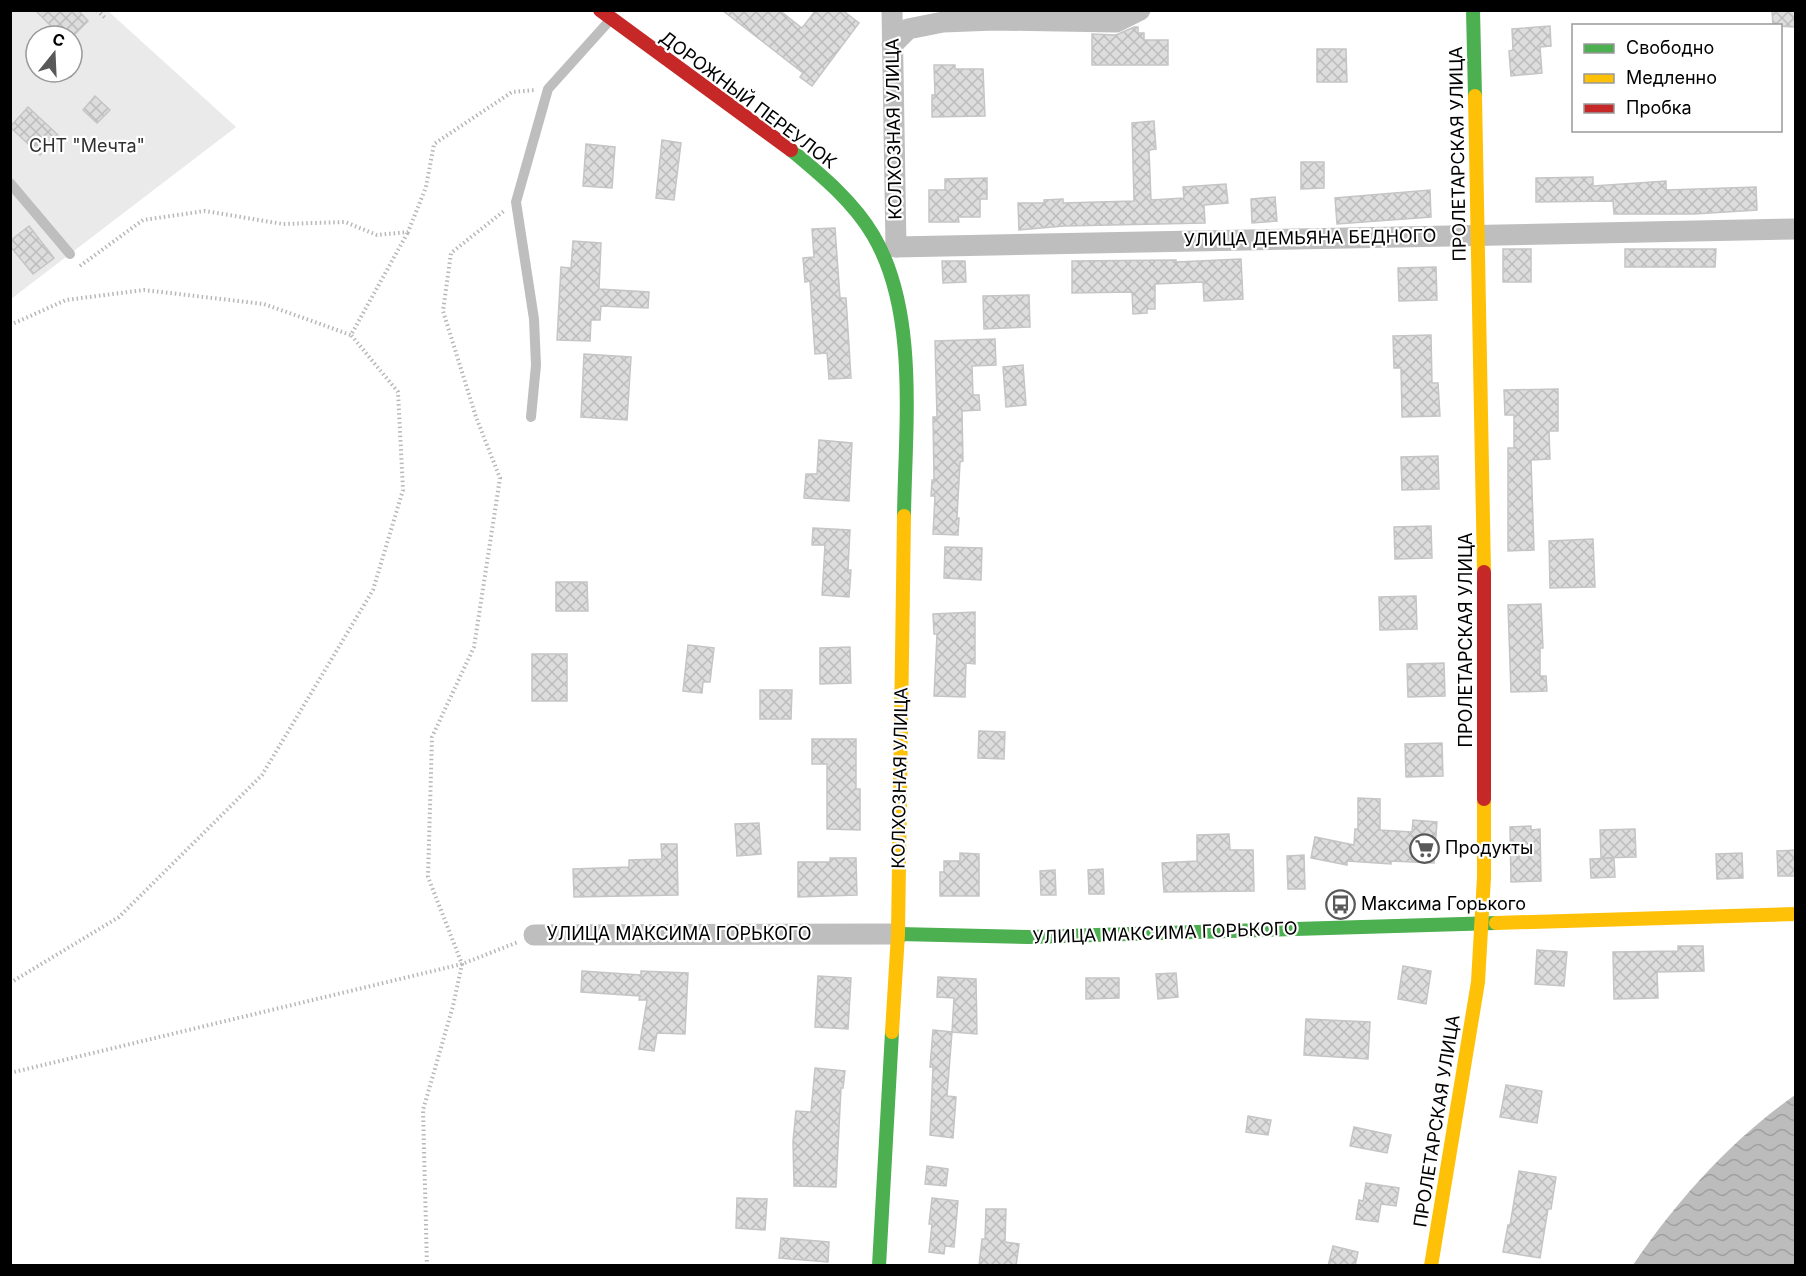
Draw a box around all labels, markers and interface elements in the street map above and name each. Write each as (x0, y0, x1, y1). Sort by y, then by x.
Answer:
north arrow (24, 24, 84, 84)
legend (1572, 24, 1782, 132)
street label: ДОРОЖНЫЙ ПЕРЕУЛОК (656, 26, 841, 173)
text: С (50, 28, 68, 51)
text: Свободно (1626, 37, 1714, 58)
street label: КОЛХОЗНАЯ УЛИЦА (881, 38, 906, 220)
street label: ПРОЛЕТАРСКАЯ УЛИЦА (1445, 46, 1470, 262)
text: Медленно (1626, 67, 1717, 88)
text: Пробка (1626, 97, 1692, 118)
park label: СНТ "Мечта" (29, 135, 145, 156)
street label: УЛИЦА ДЕМЬЯНА БЕДНОГО (1183, 225, 1437, 250)
street label: ПРОЛЕТАРСКАЯ УЛИЦА (1455, 533, 1476, 747)
street label: КОЛХОЗНАЯ УЛИЦА (887, 687, 912, 869)
supermarket icon: Продукты (1408, 832, 1440, 864)
place label: Продукты (1445, 837, 1533, 858)
bus stop icon: Максима Горького (1324, 888, 1356, 920)
place label: Максима Горького (1361, 893, 1526, 914)
street label: УЛИЦА МАКСИМА ГОРЬКОГО (1032, 917, 1298, 948)
street label: УЛИЦА МАКСИМА ГОРЬКОГО (546, 923, 812, 944)
street label: ПРОЛЕТАРСКАЯ УЛИЦА (1409, 1013, 1464, 1229)

